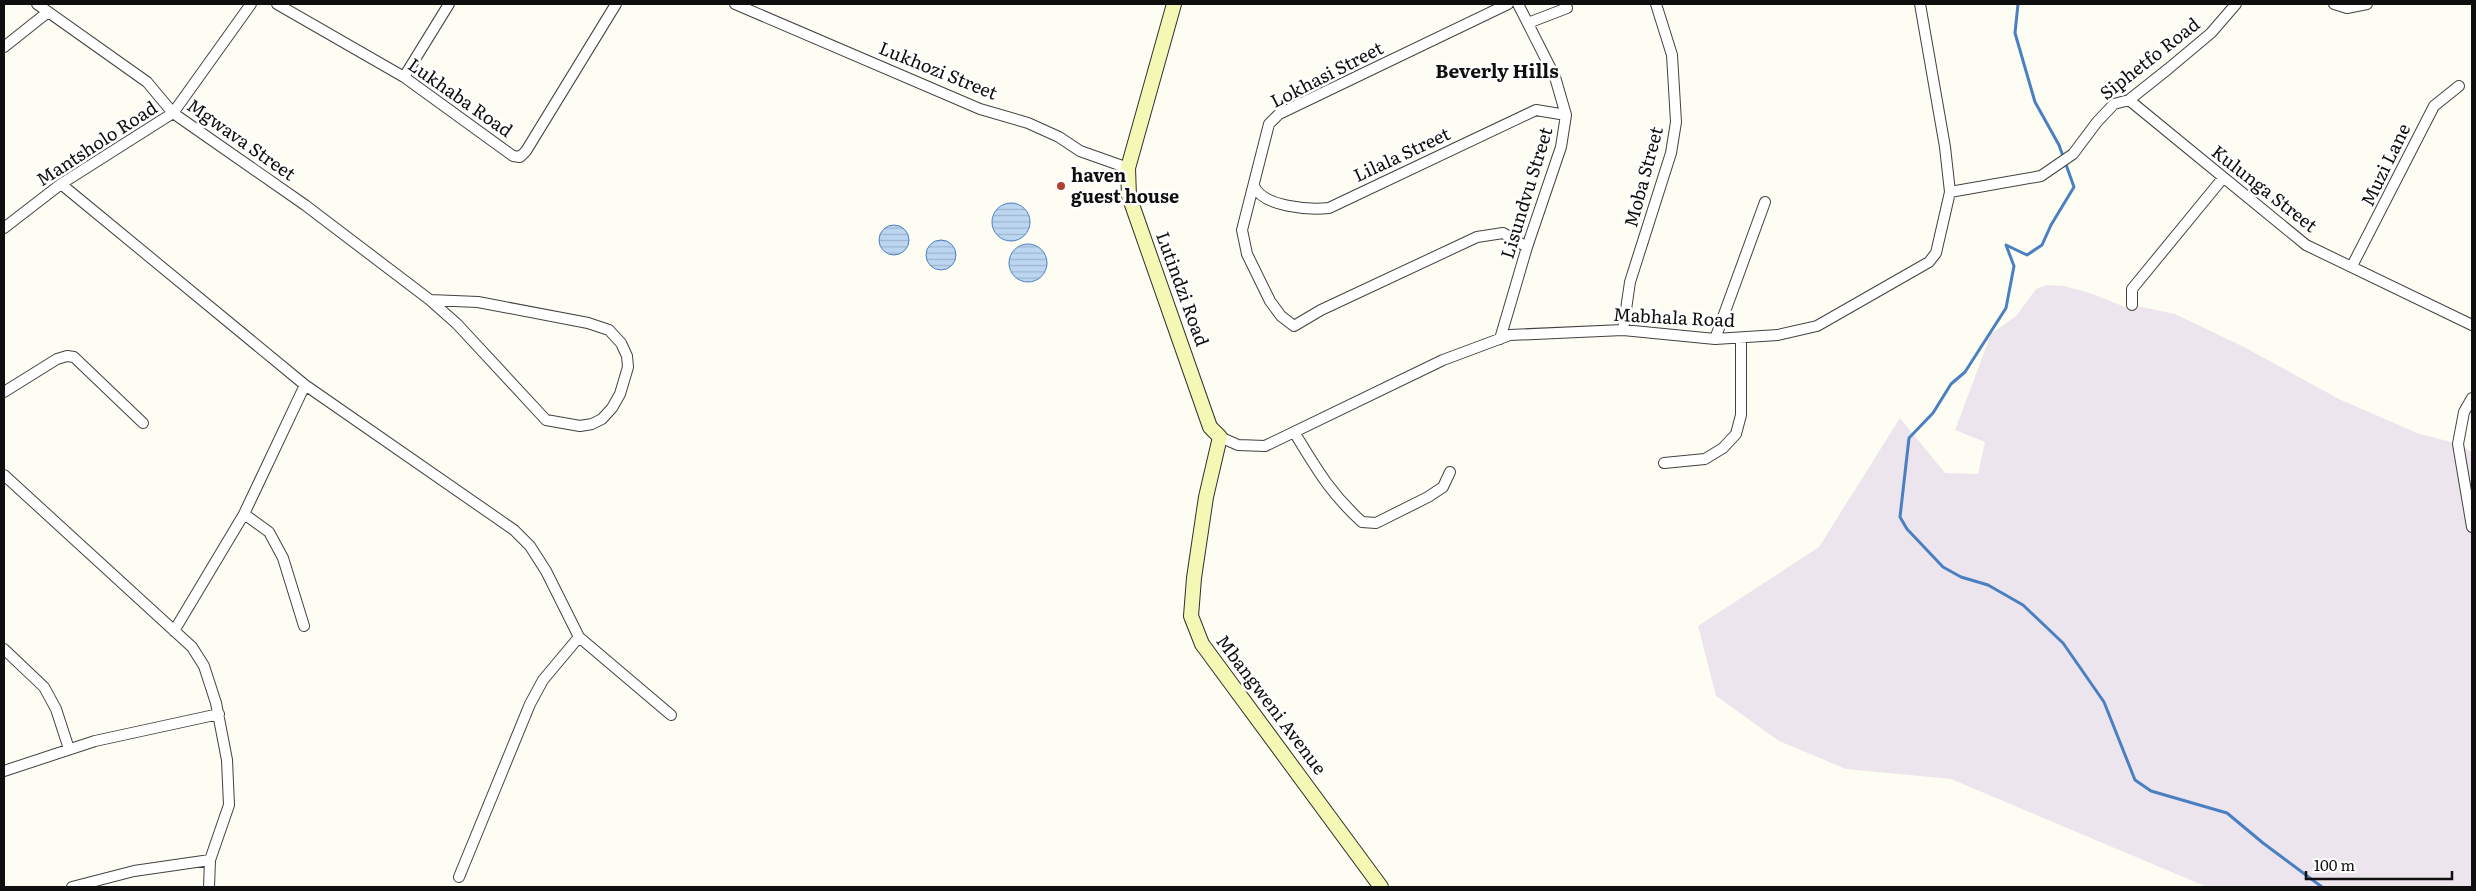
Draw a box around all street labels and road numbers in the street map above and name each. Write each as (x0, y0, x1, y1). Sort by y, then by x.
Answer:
street label: Siphetfo Road (2093, 10, 2205, 106)
street label: Lokhasi Street (1265, 33, 1388, 114)
street label: Lukhozi Street (875, 34, 1003, 106)
street label: Lukhaba Road (403, 51, 519, 143)
street label: Mgwava Street (182, 91, 302, 187)
street label: Mantsholo Road (30, 93, 162, 192)
street label: Muzi Lane (2353, 118, 2416, 210)
street label: Lilala Street (1349, 119, 1455, 188)
street label: Moba Street (1616, 122, 1669, 230)
street label: Lisundvu Street (1493, 123, 1559, 262)
street label: Kulunga Street (2206, 138, 2324, 238)
street label: Lutindzi Road (1150, 227, 1217, 350)
street label: Mabhala Road (1612, 300, 1736, 333)
street label: Mbangweni Avenue (1211, 628, 1334, 780)

